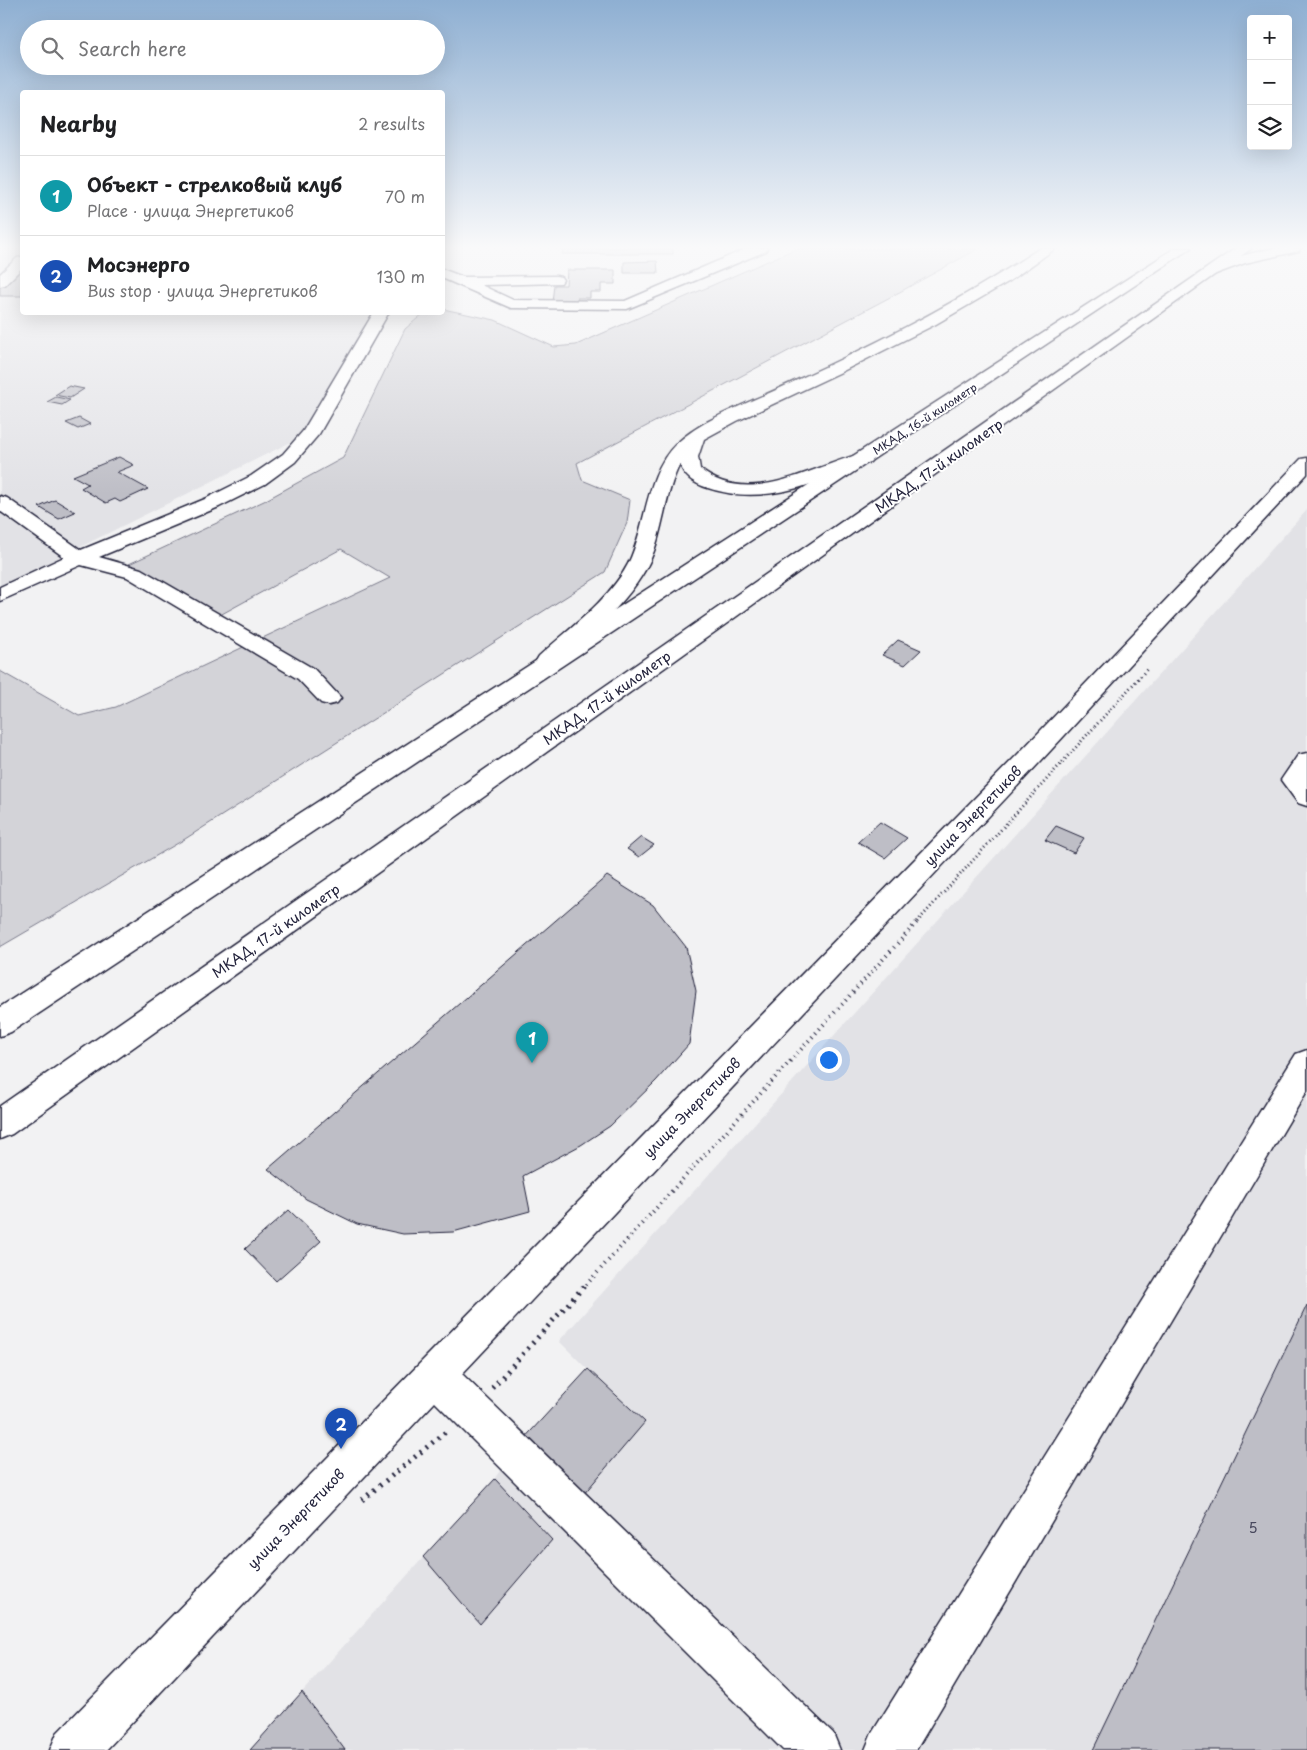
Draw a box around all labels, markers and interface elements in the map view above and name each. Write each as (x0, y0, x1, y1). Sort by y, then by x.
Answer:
map controls (1247, 15, 1292, 150)
button: + (1247, 15, 1292, 60)
search box (20, 20, 445, 75)
icon: search (38, 34, 66, 62)
text: Search here (78, 34, 187, 62)
button: − (1247, 60, 1292, 105)
button: layers (1247, 105, 1292, 150)
text: Nearby (40, 107, 117, 139)
text: 2 results (358, 111, 425, 135)
text: Объект - стрелковый клуб (87, 170, 342, 198)
text: 1 (52, 184, 60, 208)
text: 70 m (385, 184, 425, 208)
text: Place · улица Энергетиков (87, 198, 294, 222)
text: Мосэнерго (87, 250, 190, 278)
text: 2 (50, 264, 62, 288)
text: 130 m (377, 264, 425, 288)
text: Bus stop · улица Энергетиков (87, 278, 318, 302)
street label: МКАД, 16-й километр (869, 378, 980, 459)
street label: МКАД, 17-й километр (870, 413, 1007, 518)
street label: МКАД, 17-й километр (538, 645, 675, 750)
street label: улица Энергетиков (919, 761, 1026, 871)
street label: МКАД, 17-й километр (207, 878, 344, 983)
pin: 1 (516, 1022, 548, 1063)
your location (816, 1047, 842, 1073)
street label: улица Энергетиков (638, 1053, 745, 1163)
pin: 2 (325, 1408, 357, 1449)
street label: улица Энергетиков (242, 1464, 349, 1574)
house number: 5 (1248, 1517, 1258, 1538)

